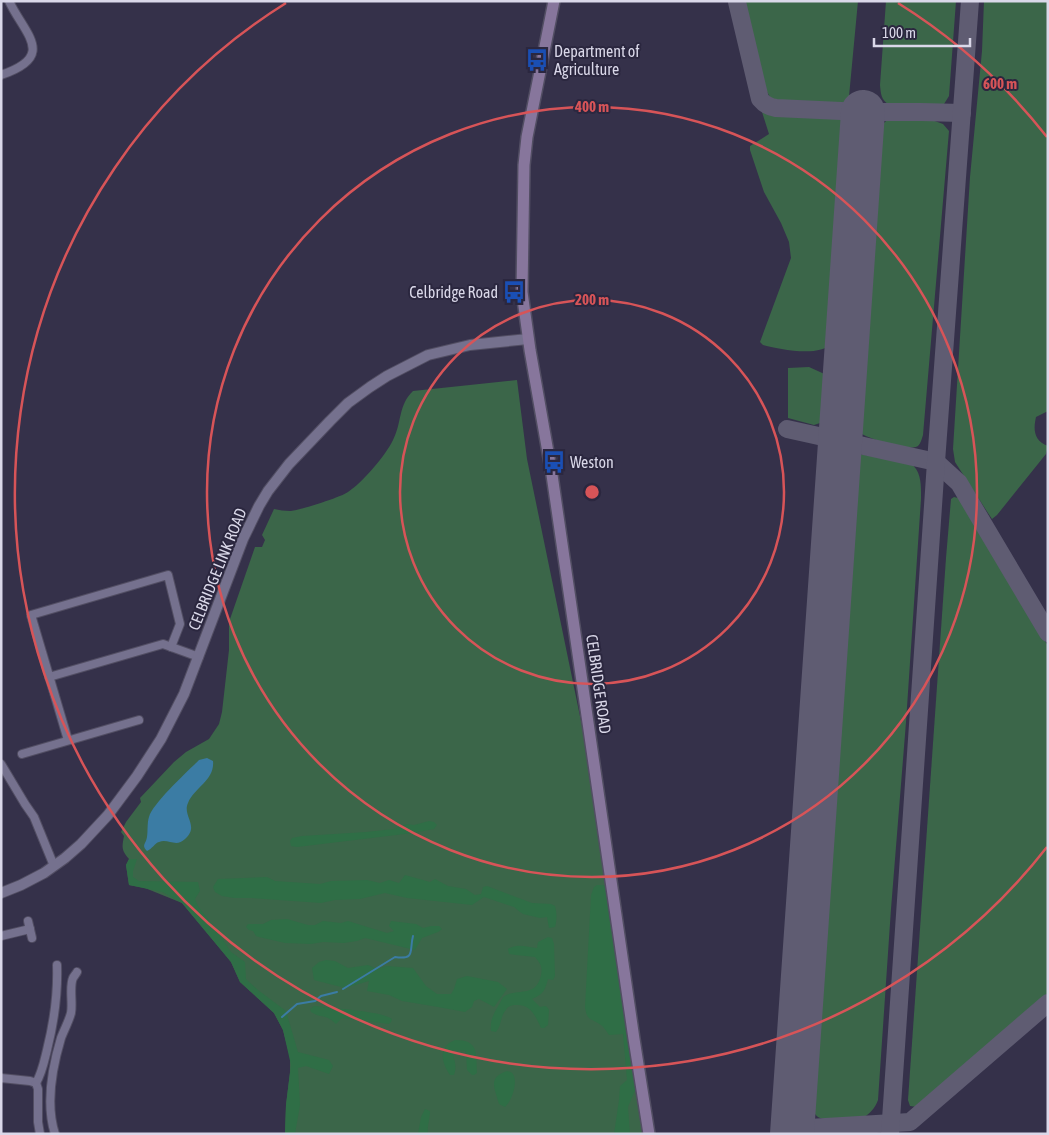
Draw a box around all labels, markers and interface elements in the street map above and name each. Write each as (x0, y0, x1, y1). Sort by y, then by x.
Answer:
scale bar (874, 15, 970, 47)
text: 100 m (882, 24, 916, 41)
place label: Department of Agriculture (554, 42, 640, 79)
bus stop icon: Department of Agriculture (524, 47, 550, 73)
text: 600 m (983, 75, 1017, 92)
text: 400 m (574, 98, 609, 115)
bus stop icon: Celbridge Road (501, 279, 527, 305)
place label: Celbridge Road (409, 283, 498, 302)
text: 200 m (575, 291, 609, 308)
bus stop icon: Weston (541, 449, 567, 475)
place label: Weston (570, 453, 614, 471)
centre of rings (583, 483, 601, 501)
street label: CELBRIDGE LINK ROAD (184, 505, 250, 633)
street label: CELBRIDGE ROAD (583, 633, 615, 735)

